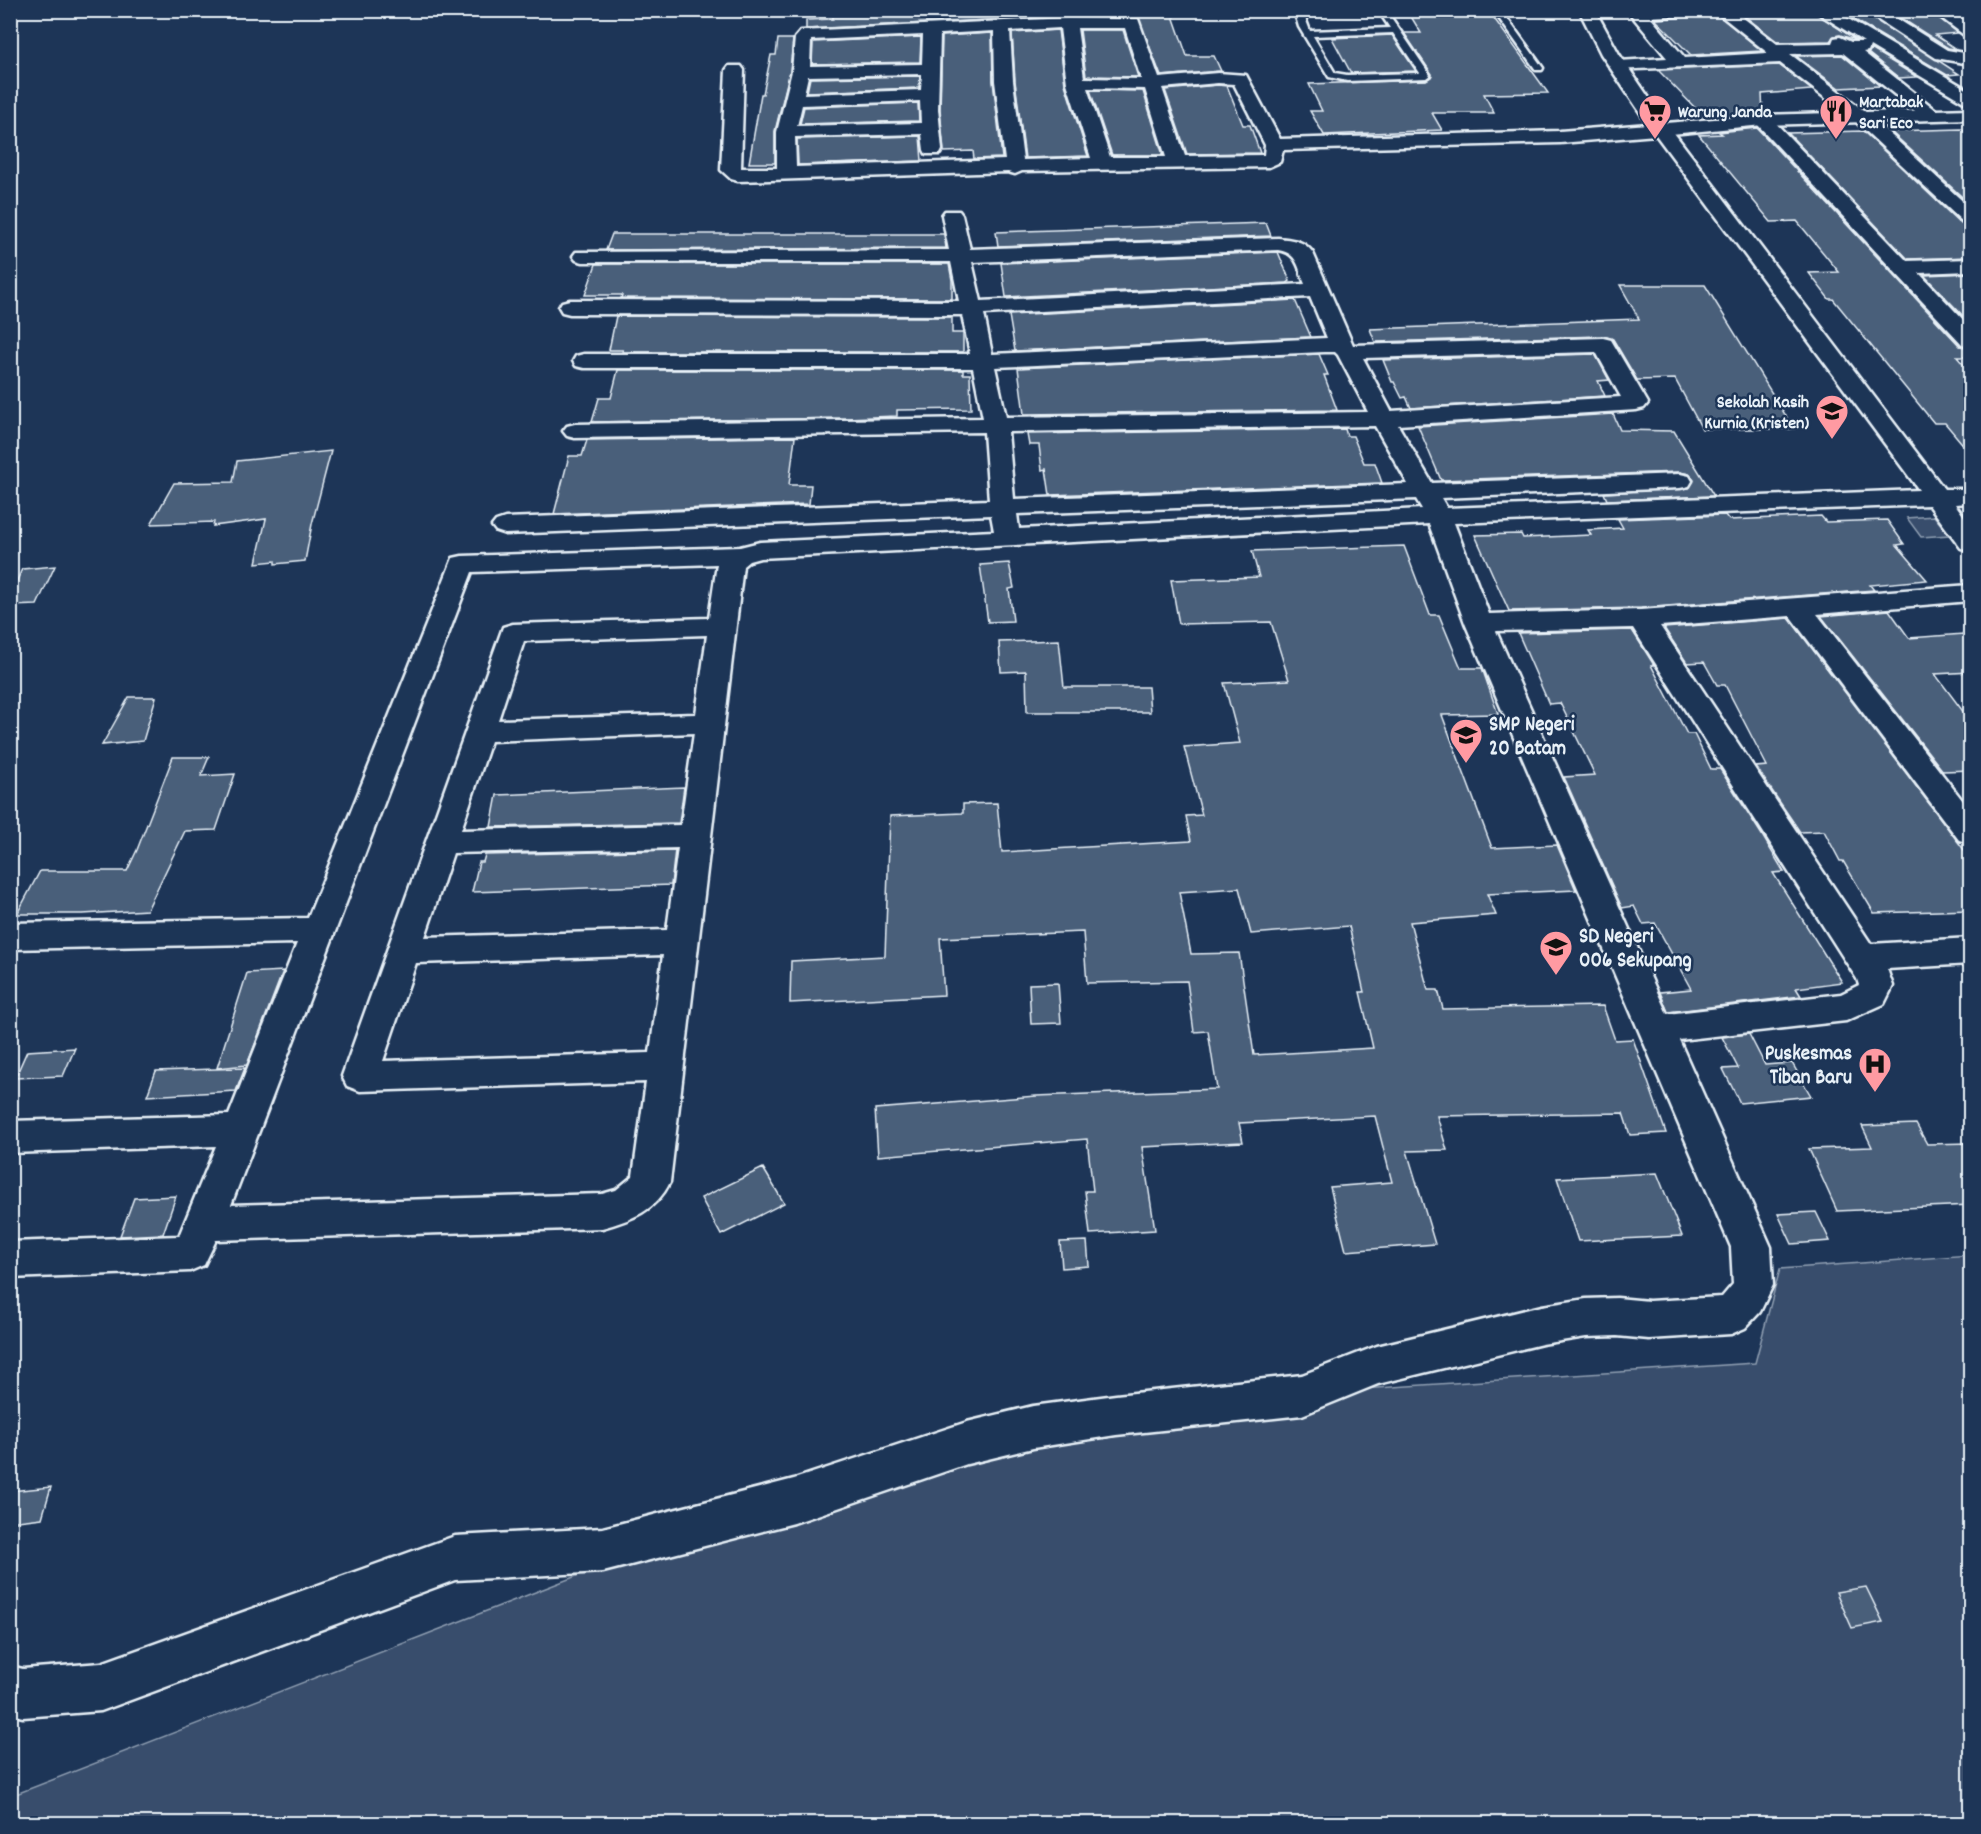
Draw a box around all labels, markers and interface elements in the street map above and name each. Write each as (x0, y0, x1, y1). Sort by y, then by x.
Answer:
place label: Martabak Sari Eco (1859, 91, 1924, 137)
supermarket icon: Warung Janda (1637, 93, 1673, 140)
restaurant icon: Martabak Sari Eco (1818, 93, 1854, 140)
place label: Warung Janda (1678, 101, 1772, 126)
place label: Sekolah Kasih Kurnia (Kristen) (1704, 391, 1809, 437)
school or university icon: Sekolah Kasih Kurnia (Kristen) (1814, 393, 1850, 440)
place label: SMP Negeri 20 Batam (1489, 711, 1575, 765)
school or university icon: SMP Negeri 20 Batam (1448, 717, 1484, 764)
place label: SD Negeri 006 Sekupang (1579, 923, 1692, 977)
school or university icon: SD Negeri 006 Sekupang (1538, 929, 1574, 976)
place label: Puskesmas Tiban Baru (1765, 1040, 1852, 1094)
hospital icon: Puskesmas Tiban Baru (1857, 1046, 1893, 1093)

